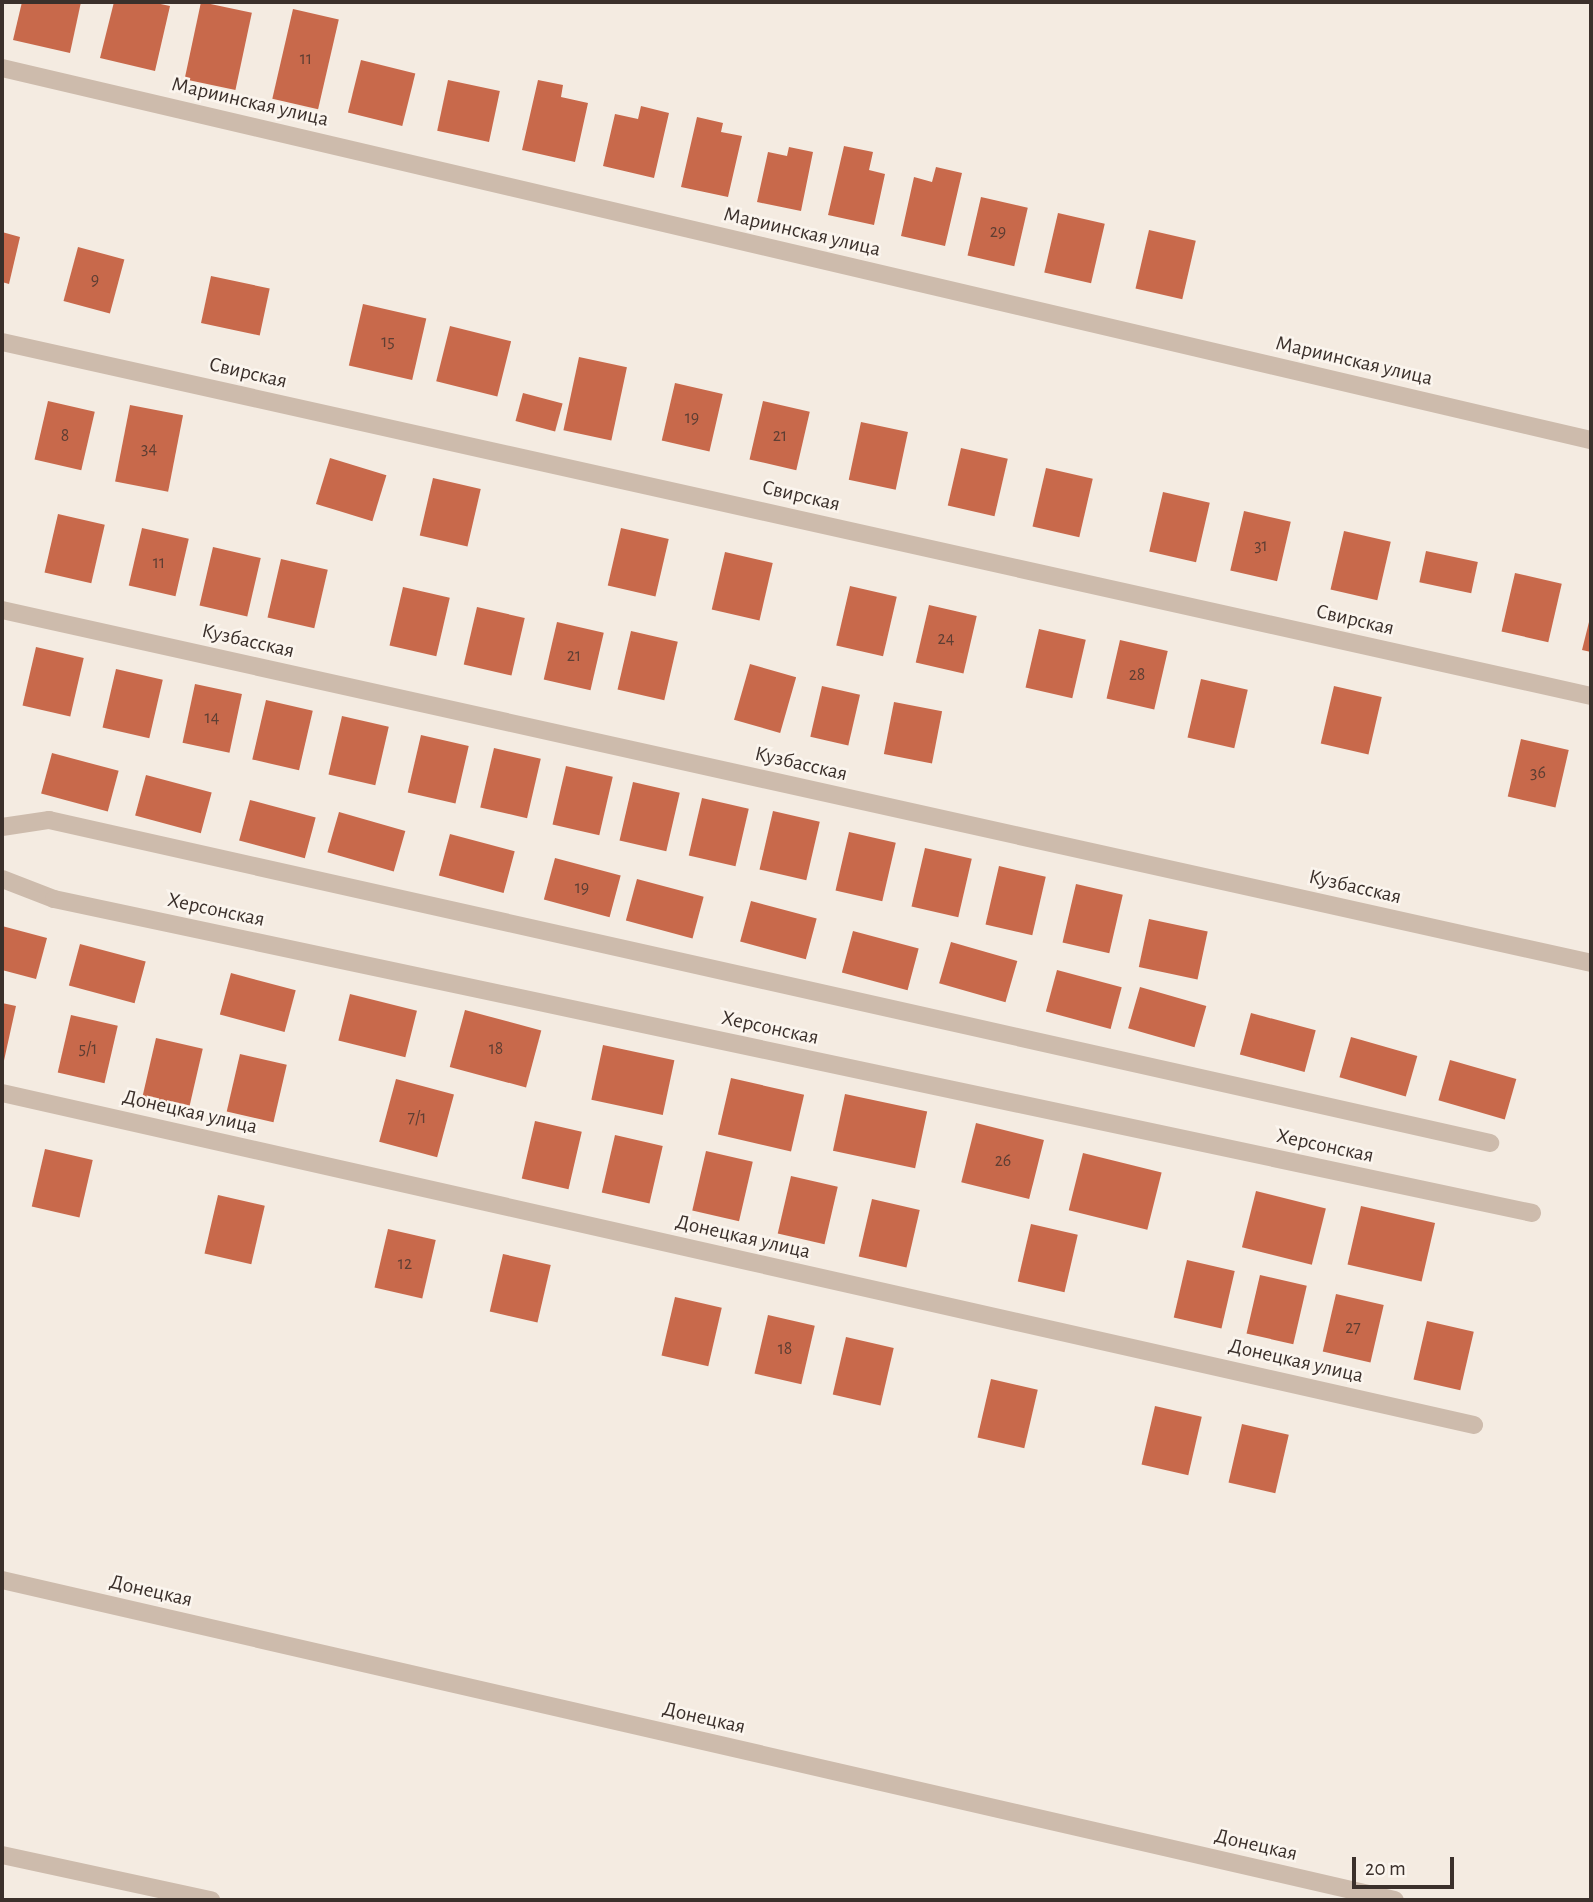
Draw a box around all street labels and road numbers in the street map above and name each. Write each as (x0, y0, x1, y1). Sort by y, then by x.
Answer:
street label: Мариинская улица (169, 72, 331, 132)
street label: Мариинская улица (721, 202, 883, 262)
street label: Мариинская улица (1273, 331, 1435, 391)
street label: Свирская (206, 352, 290, 394)
street label: Свирская (759, 475, 843, 517)
street label: Свирская (1313, 599, 1397, 641)
street label: Кузбасская (199, 618, 297, 664)
street label: Кузбасская (752, 741, 850, 787)
street label: Кузбасская (1306, 864, 1404, 910)
street label: Херсонская (165, 887, 267, 933)
street label: Херсонская (719, 1005, 821, 1051)
street label: Донецкая улица (120, 1084, 260, 1140)
street label: Херсонская (1274, 1123, 1376, 1169)
street label: Донецкая улица (673, 1209, 813, 1265)
street label: Донецкая улица (1226, 1333, 1366, 1389)
street label: Донецкая (107, 1569, 195, 1613)
street label: Донецкая (660, 1696, 748, 1740)
street label: Донецкая (1212, 1823, 1300, 1867)

